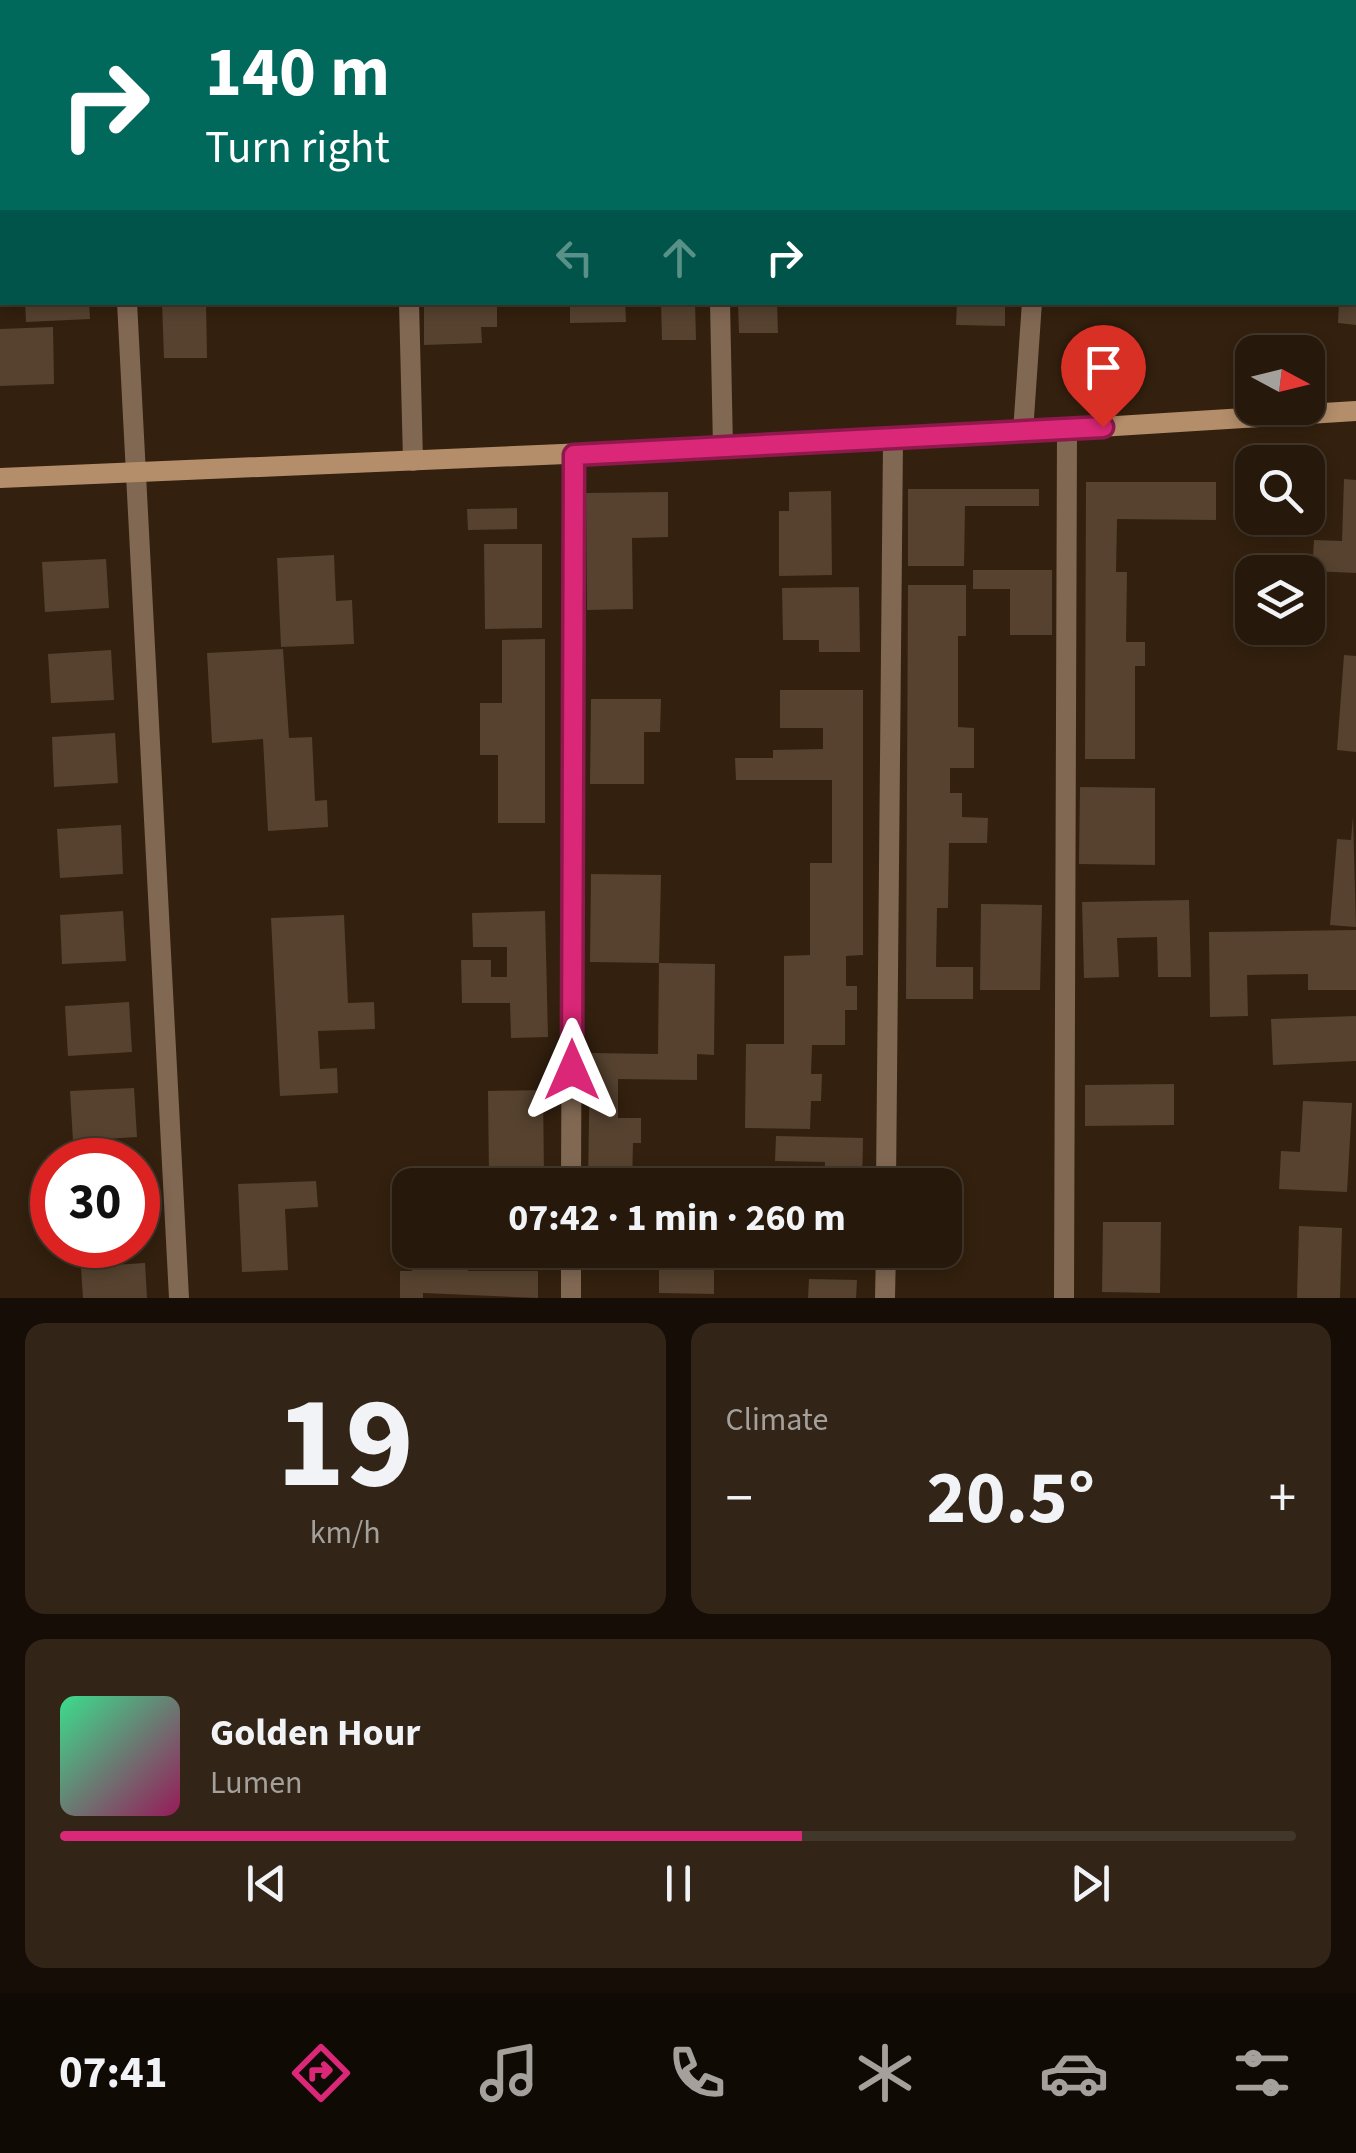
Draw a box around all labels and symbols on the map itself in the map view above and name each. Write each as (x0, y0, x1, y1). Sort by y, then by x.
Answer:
pin (1061, 325, 1146, 428)
north arrow (1235, 335, 1325, 425)
position arrow (520, 1018, 624, 1122)
speed limit sign: 30 (30, 1138, 160, 1268)

